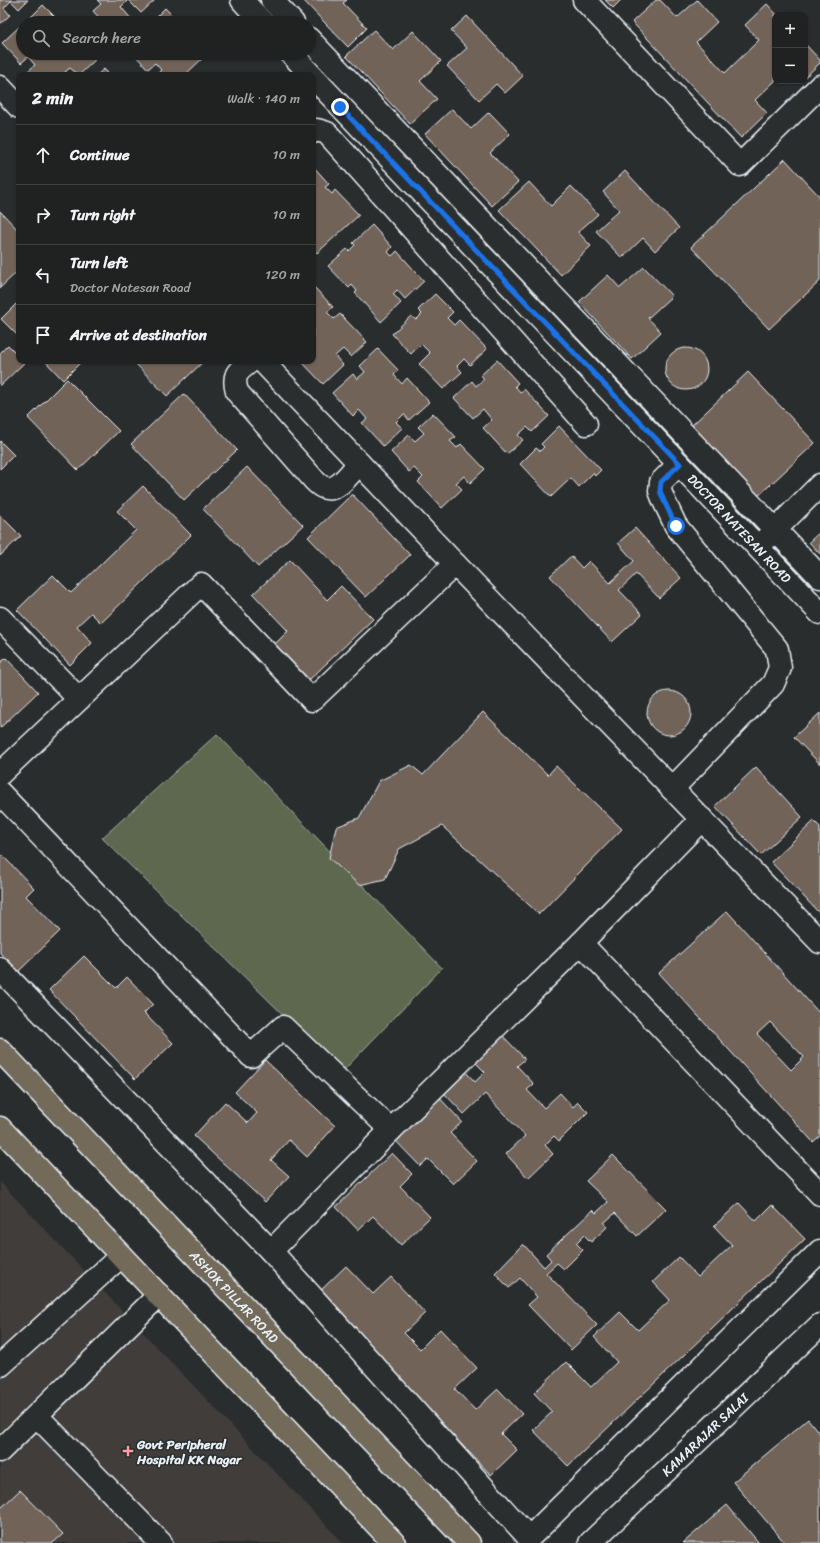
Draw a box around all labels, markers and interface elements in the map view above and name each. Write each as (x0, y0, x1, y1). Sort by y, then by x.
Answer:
map controls (772, 12, 808, 84)
button: + (772, 12, 808, 48)
search box (16, 16, 316, 60)
text: Search here (62, 25, 141, 51)
icon: search (30, 27, 52, 49)
button: − (772, 48, 808, 84)
text: 2 min (32, 83, 73, 113)
text: Walk · 140 m (227, 87, 300, 110)
route end (331, 98, 349, 116)
text: Continue (70, 142, 130, 168)
text: 10 m (273, 143, 300, 166)
icon: ahead (32, 144, 54, 166)
text: Turn right (70, 202, 135, 228)
text: 10 m (273, 203, 300, 226)
icon: right (32, 204, 54, 226)
text: Turn left (70, 250, 128, 276)
text: 120 m (265, 263, 300, 286)
icon: left (32, 264, 54, 286)
text: Doctor Natesan Road (70, 276, 190, 299)
text: Arrive at destination (70, 322, 207, 348)
icon: arrive (32, 324, 54, 346)
street label: DOCTOR NATESAN ROAD (682, 468, 798, 588)
route start (667, 517, 685, 535)
street label: ASHOK PILLAR ROAD (183, 1244, 285, 1349)
street label: KAMARAJAR SALAI (656, 1386, 754, 1482)
place label: Govt Peripheral Hospital KK Nagar (136, 1433, 243, 1471)
marker: Govt Peripheral Hospital KK Nagar (122, 1445, 134, 1457)

